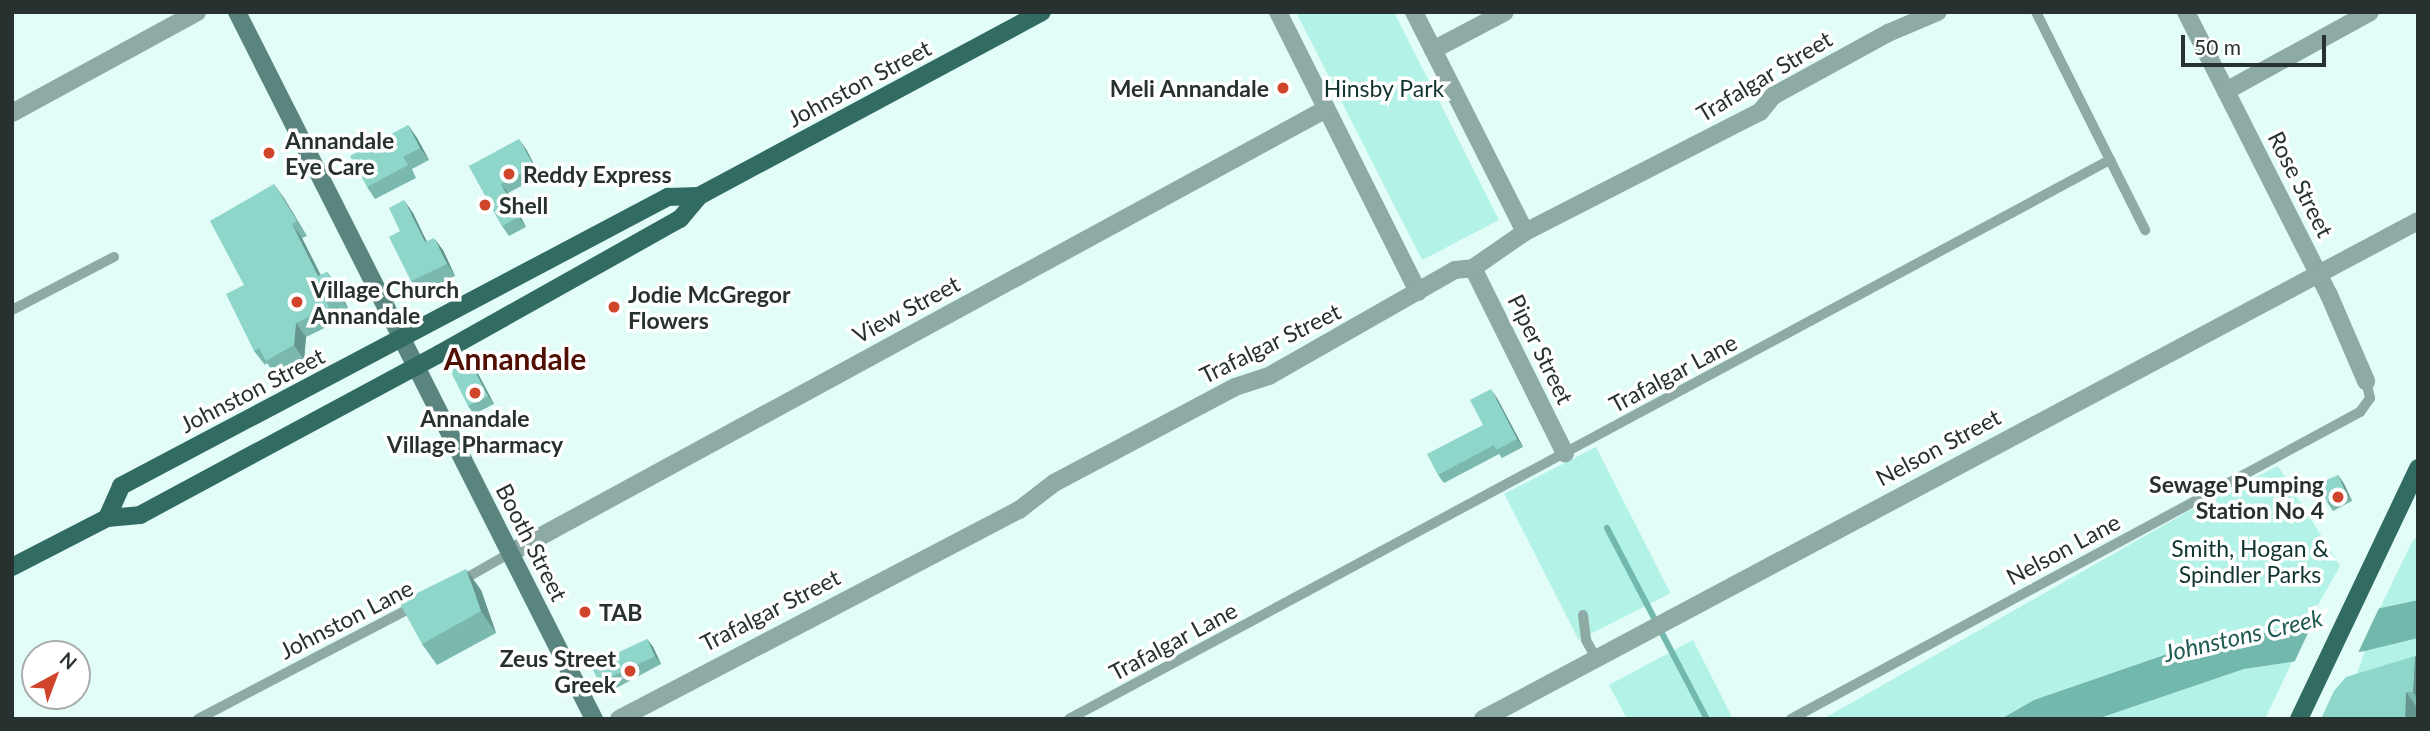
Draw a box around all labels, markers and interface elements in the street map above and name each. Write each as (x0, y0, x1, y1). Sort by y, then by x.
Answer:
scale bar (2185, 21, 2330, 65)
street label: Trafalgar Street (1691, 25, 1837, 127)
street label: Johnston Street (783, 34, 935, 132)
text: 50 m (2194, 34, 2241, 59)
place label: Meli Annandale (1109, 74, 1269, 102)
park label: Hinsby Park (1324, 74, 1444, 102)
marker: Meli Annandale (1275, 80, 1291, 96)
place label: Annandale Eye Care (285, 126, 394, 180)
street label: Rose Street (2263, 126, 2339, 242)
marker: Annandale Eye Care (259, 143, 279, 163)
place label: Reddy Express (523, 160, 672, 188)
marker: Reddy Express (501, 166, 517, 182)
place label: Shell (499, 191, 548, 219)
marker: Shell (477, 197, 493, 213)
street label: View Street (848, 269, 964, 349)
place label: Village Church Annandale (311, 275, 459, 329)
place label: Jodie McGregor Flowers (628, 280, 791, 334)
street label: Piper Street (1502, 289, 1580, 409)
marker: Village Church Annandale (289, 294, 305, 310)
street label: Trafalgar Street (1195, 297, 1345, 389)
marker: Jodie McGregor Flowers (606, 299, 622, 315)
street label: Trafalgar Lane (1604, 328, 1742, 418)
district label: Annandale (444, 340, 586, 376)
street label: Johnston Street (175, 342, 329, 438)
marker: Annandale Village Pharmacy (467, 385, 483, 401)
street label: Nelson Street (1871, 403, 2005, 491)
place label: Annandale Village Pharmacy (387, 404, 563, 458)
place label: Sewage Pumping Station No 4 (2149, 470, 2324, 524)
street label: Booth Street (491, 479, 573, 605)
marker: Sewage Pumping Station No 4 (2330, 489, 2346, 505)
street label: Nelson Lane (2001, 508, 2125, 590)
park label: Smith, Hogan & Spindler Parks (2171, 534, 2329, 588)
street label: Trafalgar Street (695, 563, 845, 657)
street label: Johnston Lane (275, 574, 417, 664)
street label: Trafalgar Lane (1104, 596, 1242, 686)
place label: TAB (599, 598, 642, 626)
water label: Johnstons Creek (2161, 603, 2325, 667)
marker: TAB (577, 604, 593, 620)
north arrow (21, 640, 91, 710)
place label: Zeus Street Greek (500, 644, 616, 698)
text: N (56, 647, 82, 674)
marker: Zeus Street Greek (622, 663, 638, 679)

